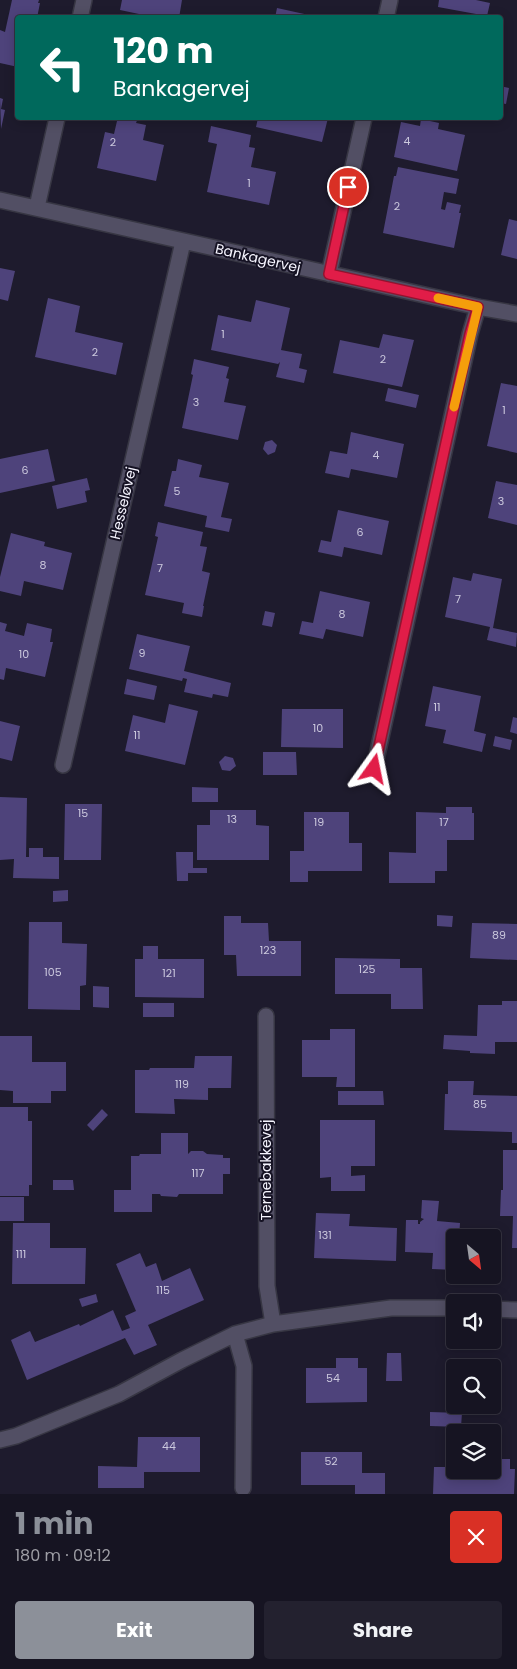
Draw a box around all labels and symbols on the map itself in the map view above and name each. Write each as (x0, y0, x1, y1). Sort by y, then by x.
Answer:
house number: 4 (404, 133, 411, 149)
house number: 2 (110, 134, 116, 150)
pin (327, 166, 369, 208)
house number: 1 (247, 175, 251, 191)
house number: 2 (394, 198, 400, 214)
street label: Bankagervej (213, 238, 303, 278)
house number: 1 (221, 326, 225, 342)
house number: 2 (92, 344, 98, 360)
house number: 2 (380, 351, 386, 367)
house number: 3 (193, 394, 199, 410)
house number: 1 (502, 402, 506, 418)
house number: 4 (373, 447, 380, 463)
house number: 6 (22, 462, 29, 478)
street label: Hesseløvej (105, 465, 141, 541)
house number: 5 (174, 483, 181, 499)
house number: 3 (498, 493, 504, 509)
house number: 6 (357, 524, 364, 540)
house number: 8 (40, 557, 47, 573)
house number: 7 (157, 560, 163, 576)
house number: 7 (455, 591, 461, 607)
house number: 8 (339, 606, 346, 622)
house number: 9 (139, 645, 146, 661)
house number: 10 (19, 646, 29, 662)
house number: 11 (433, 699, 441, 715)
house number: 10 (313, 720, 323, 736)
house number: 11 (133, 727, 141, 743)
position arrow (347, 742, 399, 794)
house number: 15 (78, 805, 88, 821)
house number: 13 (227, 811, 237, 827)
house number: 19 (314, 814, 324, 830)
house number: 17 (439, 814, 449, 830)
house number: 89 (492, 927, 506, 943)
house number: 123 (260, 942, 276, 958)
house number: 125 (359, 961, 375, 977)
house number: 105 (44, 964, 62, 980)
house number: 121 (162, 965, 176, 981)
house number: 119 (175, 1076, 189, 1092)
house number: 85 (473, 1096, 487, 1112)
street label: Ternebakkevej (256, 1119, 276, 1221)
house number: 117 (191, 1165, 205, 1181)
house number: 131 (318, 1227, 332, 1243)
north arrow (446, 1229, 501, 1284)
house number: 111 (16, 1246, 26, 1262)
house number: 115 (156, 1282, 170, 1298)
house number: 54 (326, 1370, 340, 1386)
house number: 44 (162, 1438, 176, 1454)
house number: 52 (324, 1453, 338, 1469)

